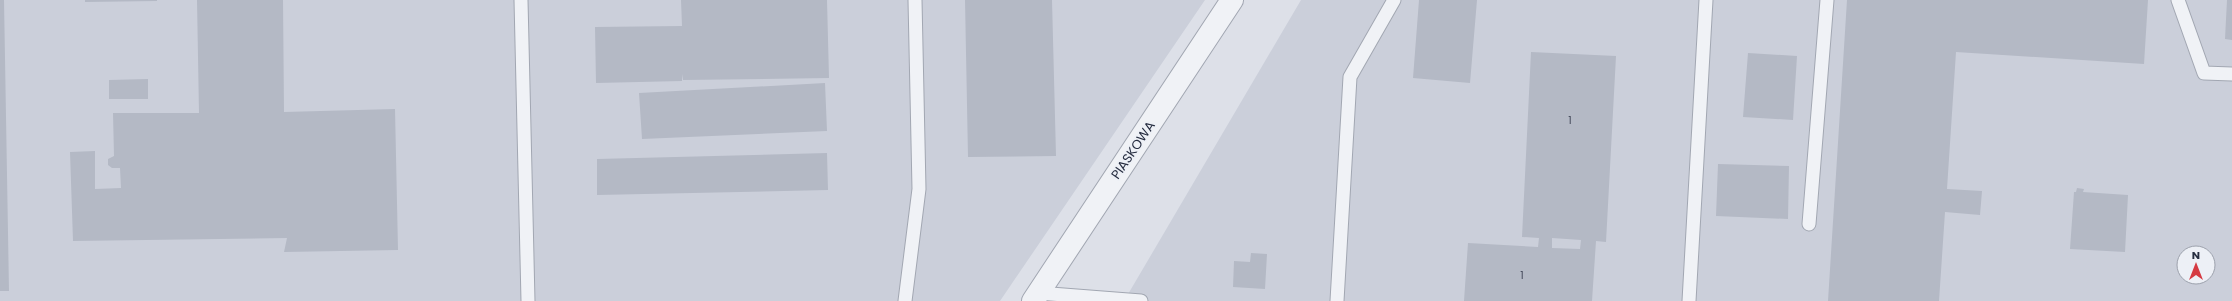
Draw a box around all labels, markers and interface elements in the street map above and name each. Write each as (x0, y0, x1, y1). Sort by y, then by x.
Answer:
house number: 1 (1568, 112, 1572, 128)
street label: PIASKOWA (1107, 117, 1160, 183)
north arrow (2176, 245, 2216, 285)
text: N (2192, 247, 2200, 263)
house number: 1 (1520, 267, 1524, 283)

